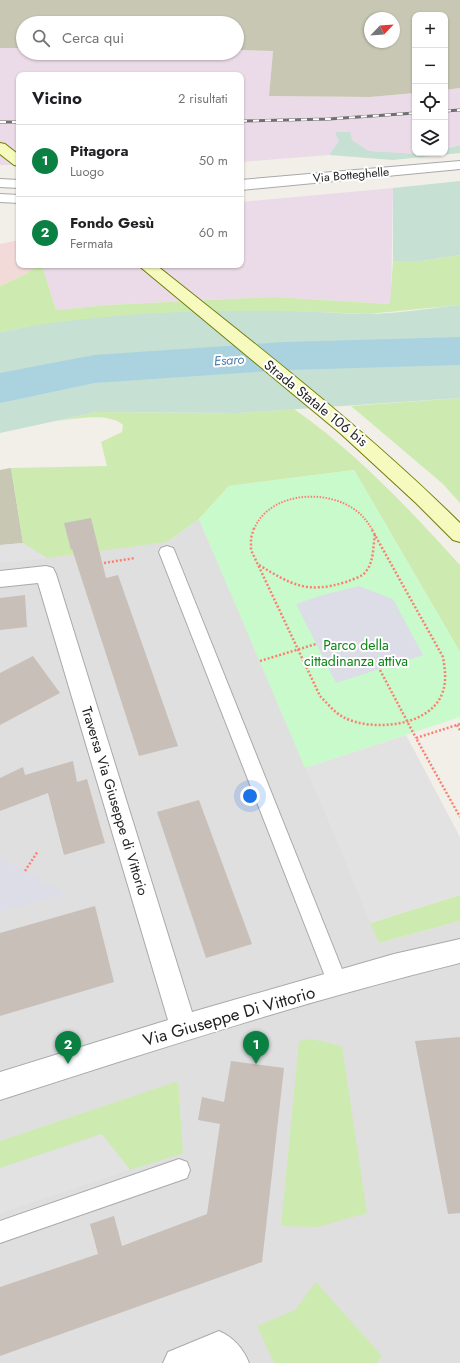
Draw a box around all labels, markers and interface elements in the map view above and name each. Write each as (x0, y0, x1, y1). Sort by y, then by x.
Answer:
north arrow (364, 12, 400, 48)
map controls (412, 12, 448, 156)
button: + (412, 12, 448, 48)
search box (16, 16, 244, 60)
icon: search (30, 27, 52, 49)
text: Cerca qui (62, 27, 124, 49)
button: − (412, 48, 448, 84)
button: locate (412, 84, 448, 120)
text: Vicino (32, 86, 82, 110)
text: 2 risultati (178, 89, 228, 108)
button: layers (412, 120, 448, 156)
text: Pitagora (70, 140, 129, 162)
text: 1 (42, 151, 48, 170)
text: 50 m (199, 151, 228, 170)
text: Luogo (70, 162, 104, 181)
street label: Via Botteghelle (312, 163, 390, 187)
text: Fondo Gesù (70, 212, 154, 234)
text: 2 (41, 223, 49, 242)
text: 60 m (199, 223, 228, 242)
text: Fermata (70, 234, 113, 253)
water label: Esaro (213, 349, 245, 371)
street label: Strada Statale 106 bis (260, 355, 372, 451)
park label: Parco della cittadinanza attiva (304, 635, 408, 671)
street label: Traversa Via Giuseppe di Vittorio (77, 704, 153, 898)
your location (240, 786, 260, 806)
street label: Via Giuseppe Di Vittorio (140, 980, 318, 1052)
pin: 2 (55, 1031, 81, 1064)
pin: 1 (243, 1031, 269, 1064)

